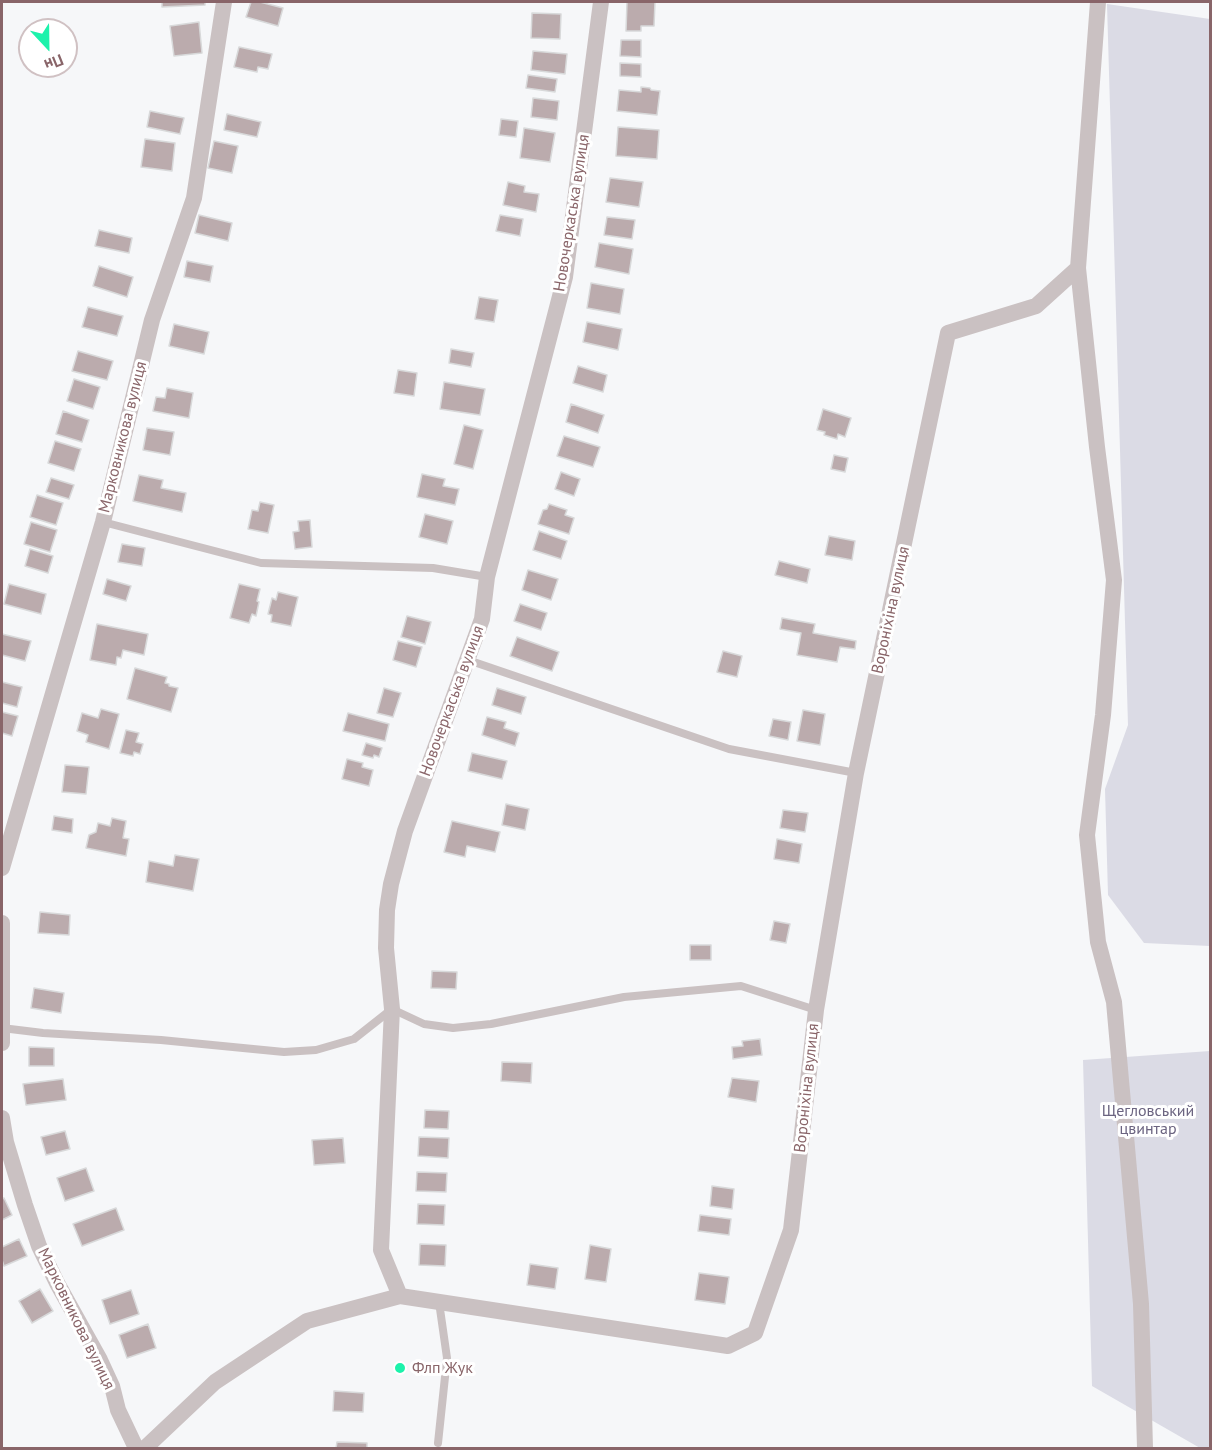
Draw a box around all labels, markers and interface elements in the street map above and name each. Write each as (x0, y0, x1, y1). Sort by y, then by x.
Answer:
north arrow (18, 18, 78, 78)
text: Пн (42, 50, 66, 76)
street label: Новочеркаська вулиця (550, 133, 594, 293)
street label: Марковникова вулиця (95, 359, 151, 515)
street label: Вороніхіна вулиця (868, 545, 914, 675)
street label: Новочеркаська вулиця (416, 623, 488, 779)
street label: Вороніхіна вулиця (791, 1022, 823, 1154)
park label: Щегловський цвинтар (1102, 1101, 1194, 1139)
street label: Марковникова вулиця (33, 1245, 119, 1393)
place label: Флп Жук (412, 1358, 473, 1378)
marker: Флп Жук (393, 1361, 407, 1375)

